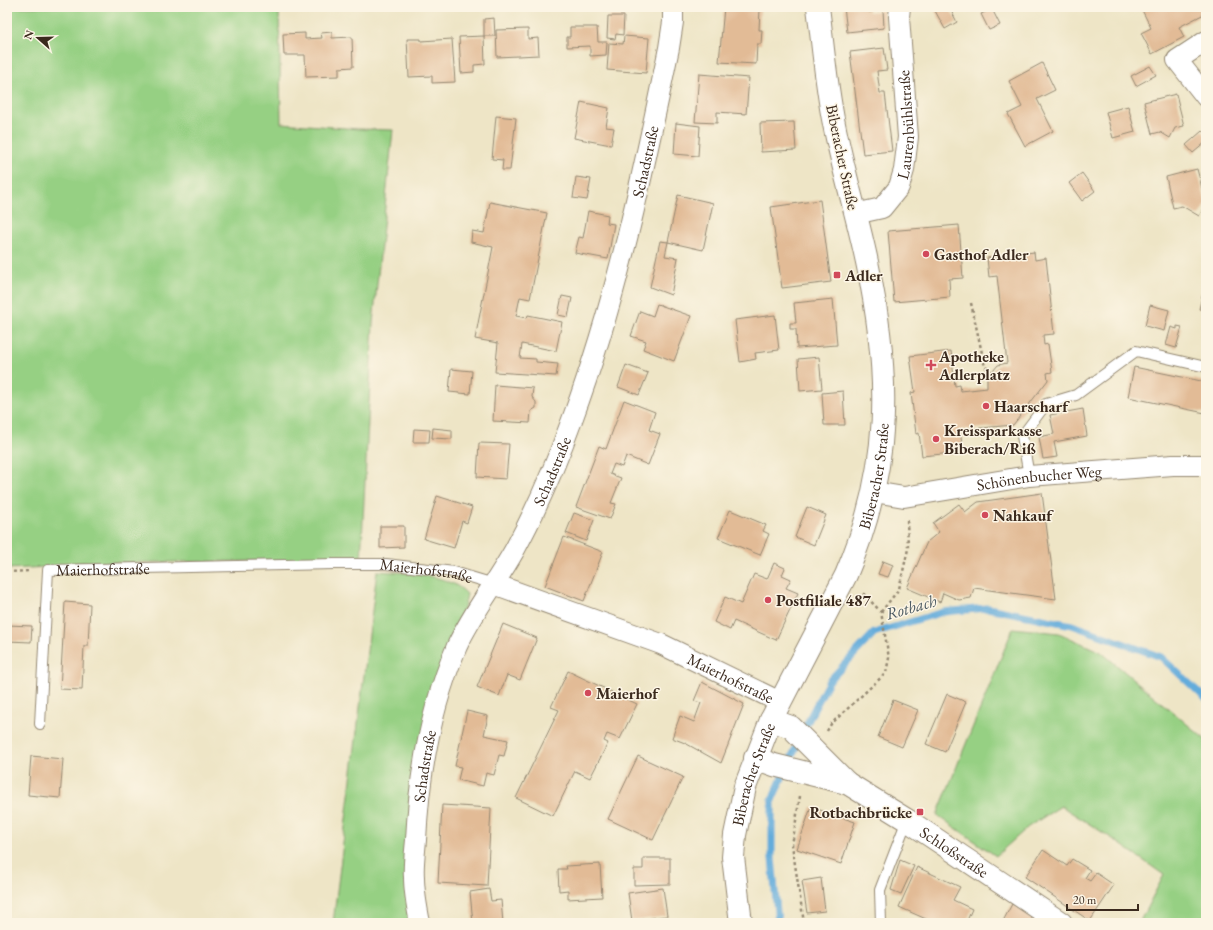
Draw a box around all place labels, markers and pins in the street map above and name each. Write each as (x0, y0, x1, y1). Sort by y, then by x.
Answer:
place label: Gasthof Adler (934, 244, 1029, 265)
marker: Gasthof Adler (921, 249, 931, 259)
place label: Adler (844, 265, 883, 286)
marker: Adler (832, 270, 842, 280)
place label: Apotheke Adlerplatz (938, 346, 1010, 385)
marker: Apotheke Adlerplatz (926, 360, 936, 370)
place label: Haarscharf (994, 396, 1070, 417)
marker: Haarscharf (981, 401, 991, 411)
place label: Kreissparkasse Biberach/Riß (944, 420, 1042, 459)
marker: Kreissparkasse Biberach/Riß (931, 434, 941, 444)
place label: Nahkauf (993, 505, 1054, 526)
marker: Nahkauf (980, 510, 990, 520)
place label: Postfiliale 487 (776, 590, 871, 611)
marker: Postfiliale 487 (763, 595, 773, 605)
place label: Maierhof (596, 683, 660, 704)
marker: Maierhof (583, 688, 593, 698)
place label: Rotbachbrücke (809, 802, 912, 823)
marker: Rotbachbrücke (915, 807, 925, 817)

